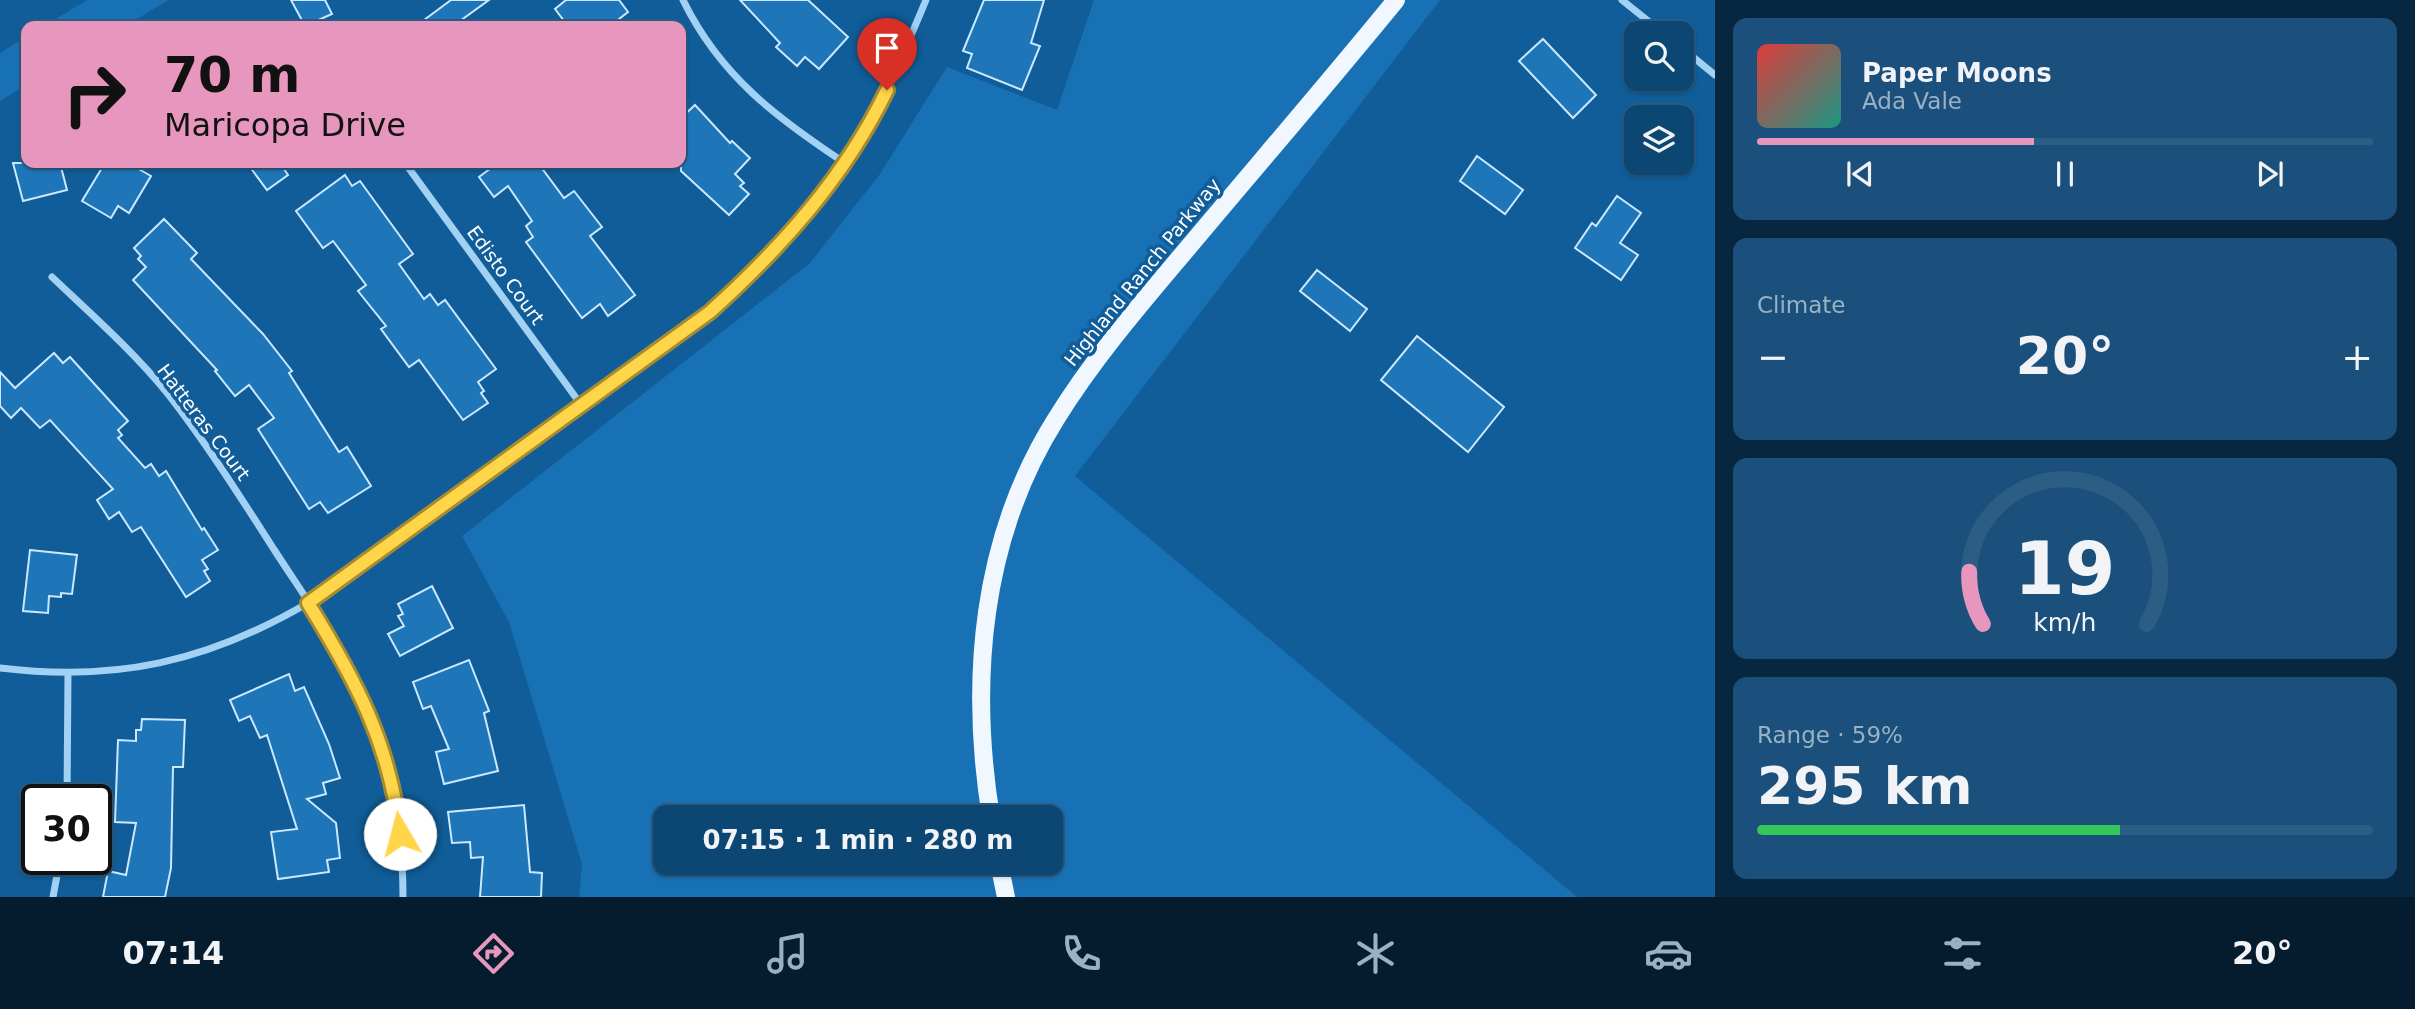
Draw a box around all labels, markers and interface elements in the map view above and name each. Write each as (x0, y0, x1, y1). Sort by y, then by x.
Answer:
pin (857, 18, 917, 90)
map controls (1624, 21, 1694, 175)
button: search (1624, 21, 1694, 91)
icon: arrive (868, 29, 906, 67)
text: 70 m (164, 47, 300, 104)
icon: right (49, 49, 140, 140)
text: Paper Moons (1862, 58, 2052, 88)
text: Ada Vale (1862, 88, 1962, 114)
button: layers (1624, 105, 1694, 175)
text: Maricopa Drive (164, 106, 406, 144)
icon: previous (1841, 155, 1879, 193)
icon: pause (2046, 155, 2084, 193)
icon: next (2251, 155, 2289, 193)
street label: Highland Ranch Parkway (1059, 174, 1225, 370)
street label: Edisto Court (463, 221, 549, 329)
text: Climate (1757, 292, 1846, 318)
text: 20° (2016, 326, 2114, 386)
text: − (1757, 335, 1789, 379)
text: + (2341, 335, 2373, 379)
street label: Hatteras Court (153, 359, 255, 485)
text: 19 (2014, 527, 2116, 612)
text: km/h (2033, 608, 2097, 637)
text: Range · 59% (1757, 722, 1903, 748)
text: 295 km (1757, 756, 1972, 816)
speed limit sign: 30 (21, 784, 112, 875)
position arrow (363, 797, 437, 871)
text: 07:15 · 1 min · 280 m (703, 825, 1013, 855)
icon: directions (469, 929, 518, 978)
icon: music (763, 929, 812, 978)
icon: phone (1057, 929, 1106, 978)
icon: climate (1351, 929, 1400, 978)
icon: car (1644, 929, 1693, 978)
icon: filters (1938, 929, 1987, 978)
text: 07:14 (122, 934, 224, 972)
text: 20° (2232, 934, 2292, 972)

